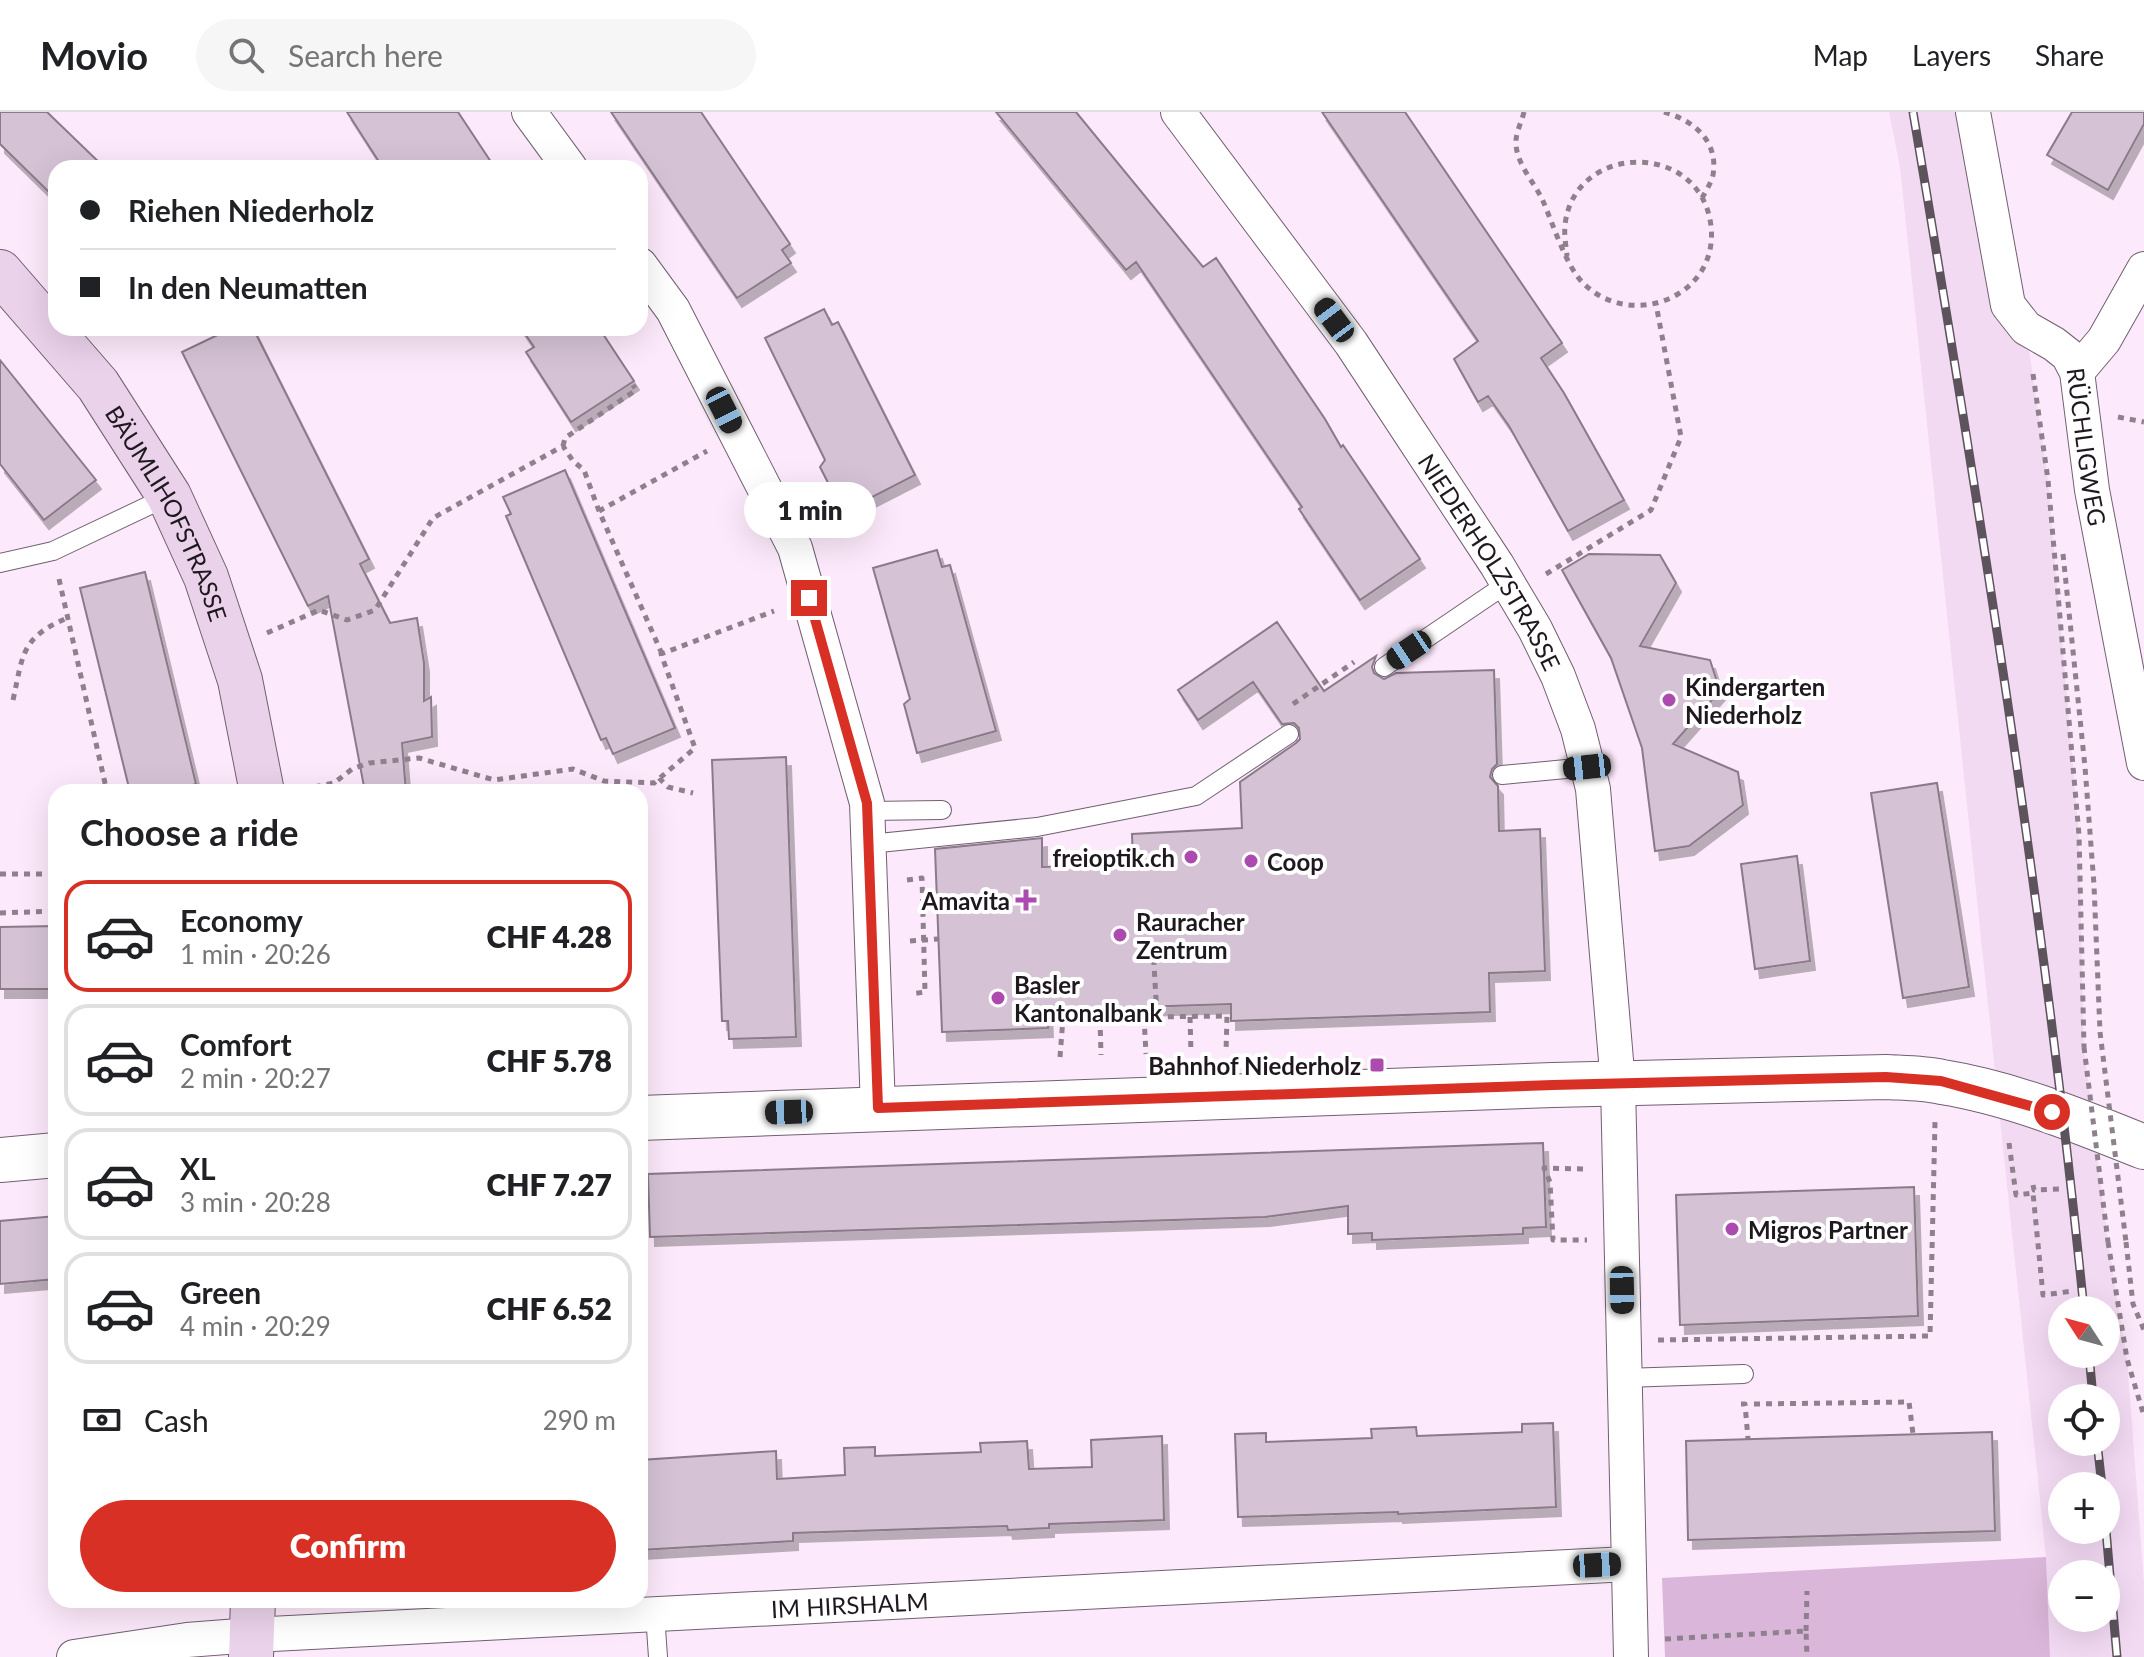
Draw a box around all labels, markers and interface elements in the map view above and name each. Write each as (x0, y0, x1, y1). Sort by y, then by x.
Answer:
search box (196, 19, 756, 91)
text: Movio (40, 32, 148, 78)
icon: search (224, 33, 268, 77)
text: Search here (288, 37, 443, 73)
text: Map (1813, 38, 1868, 72)
text: Layers (1912, 38, 1991, 72)
text: Share (2035, 38, 2104, 72)
text: Riehen Niederholz (128, 192, 374, 228)
text: In den Neumatten (128, 269, 368, 305)
car (1310, 294, 1358, 346)
street label: RÜCHLIGWEG (2062, 366, 2113, 528)
car (702, 383, 746, 437)
street label: BÄUMLIHOFSTRASSE (100, 400, 234, 625)
street label: NIEDERHOLZSTRASSE (1413, 448, 1567, 675)
callout: 1 min (743, 482, 875, 538)
text: 1 min (778, 494, 842, 526)
route end (791, 580, 827, 616)
car (1382, 627, 1436, 673)
place label: Kindergarten Niederholz (1685, 672, 1825, 729)
marker: Kindergarten Niederholz (1660, 691, 1678, 709)
car (1562, 753, 1612, 781)
text: Choose a ride (80, 810, 299, 854)
place label: freioptik.ch (1053, 843, 1175, 872)
place label: Coop (1267, 847, 1324, 876)
marker: freioptik.ch (1182, 848, 1200, 866)
marker: Coop (1242, 852, 1260, 870)
place label: Amavita (920, 886, 1010, 915)
marker: Amavita (1017, 891, 1035, 909)
icon: car (84, 900, 156, 972)
text: Economy (180, 902, 303, 938)
place label: Rauracher Zentrum (1136, 907, 1245, 964)
text: CHF 4.28 (486, 918, 612, 954)
marker: Rauracher Zentrum (1111, 926, 1129, 944)
text: 1 min · 20:26 (180, 938, 331, 970)
place label: Basler Kantonalbank (1014, 970, 1163, 1027)
marker: Basler Kantonalbank (989, 989, 1007, 1007)
icon: car (84, 1024, 156, 1096)
text: Comfort (180, 1026, 292, 1062)
text: CHF 5.78 (486, 1042, 612, 1078)
place label: Bahnhof Niederholz (1148, 1051, 1361, 1080)
marker: Bahnhof Niederholz (1368, 1056, 1386, 1074)
text: 2 min · 20:27 (180, 1062, 331, 1094)
route start (2034, 1094, 2070, 1130)
car (765, 1099, 813, 1125)
icon: car (84, 1148, 156, 1220)
text: XL (180, 1150, 216, 1186)
text: CHF 7.27 (486, 1166, 612, 1202)
text: 3 min · 20:28 (180, 1186, 331, 1218)
place label: Migros Partner (1748, 1215, 1908, 1244)
marker: Migros Partner (1723, 1220, 1741, 1238)
car (1610, 1266, 1634, 1314)
icon: car (84, 1272, 156, 1344)
text: Green (180, 1274, 261, 1310)
text: CHF 6.52 (486, 1290, 612, 1326)
north arrow (2048, 1296, 2120, 1368)
map controls (2048, 1296, 2120, 1632)
text: 4 min · 20:29 (180, 1310, 331, 1342)
button: locate (2048, 1384, 2120, 1456)
icon: cash (80, 1398, 124, 1442)
text: Cash (144, 1402, 209, 1438)
text: 290 m (543, 1404, 616, 1436)
button: + (2048, 1472, 2120, 1544)
button: Confirm (80, 1500, 616, 1592)
car (1572, 1552, 1622, 1578)
button: − (2048, 1560, 2120, 1632)
street label: IM HIRSHALM (770, 1586, 929, 1623)

